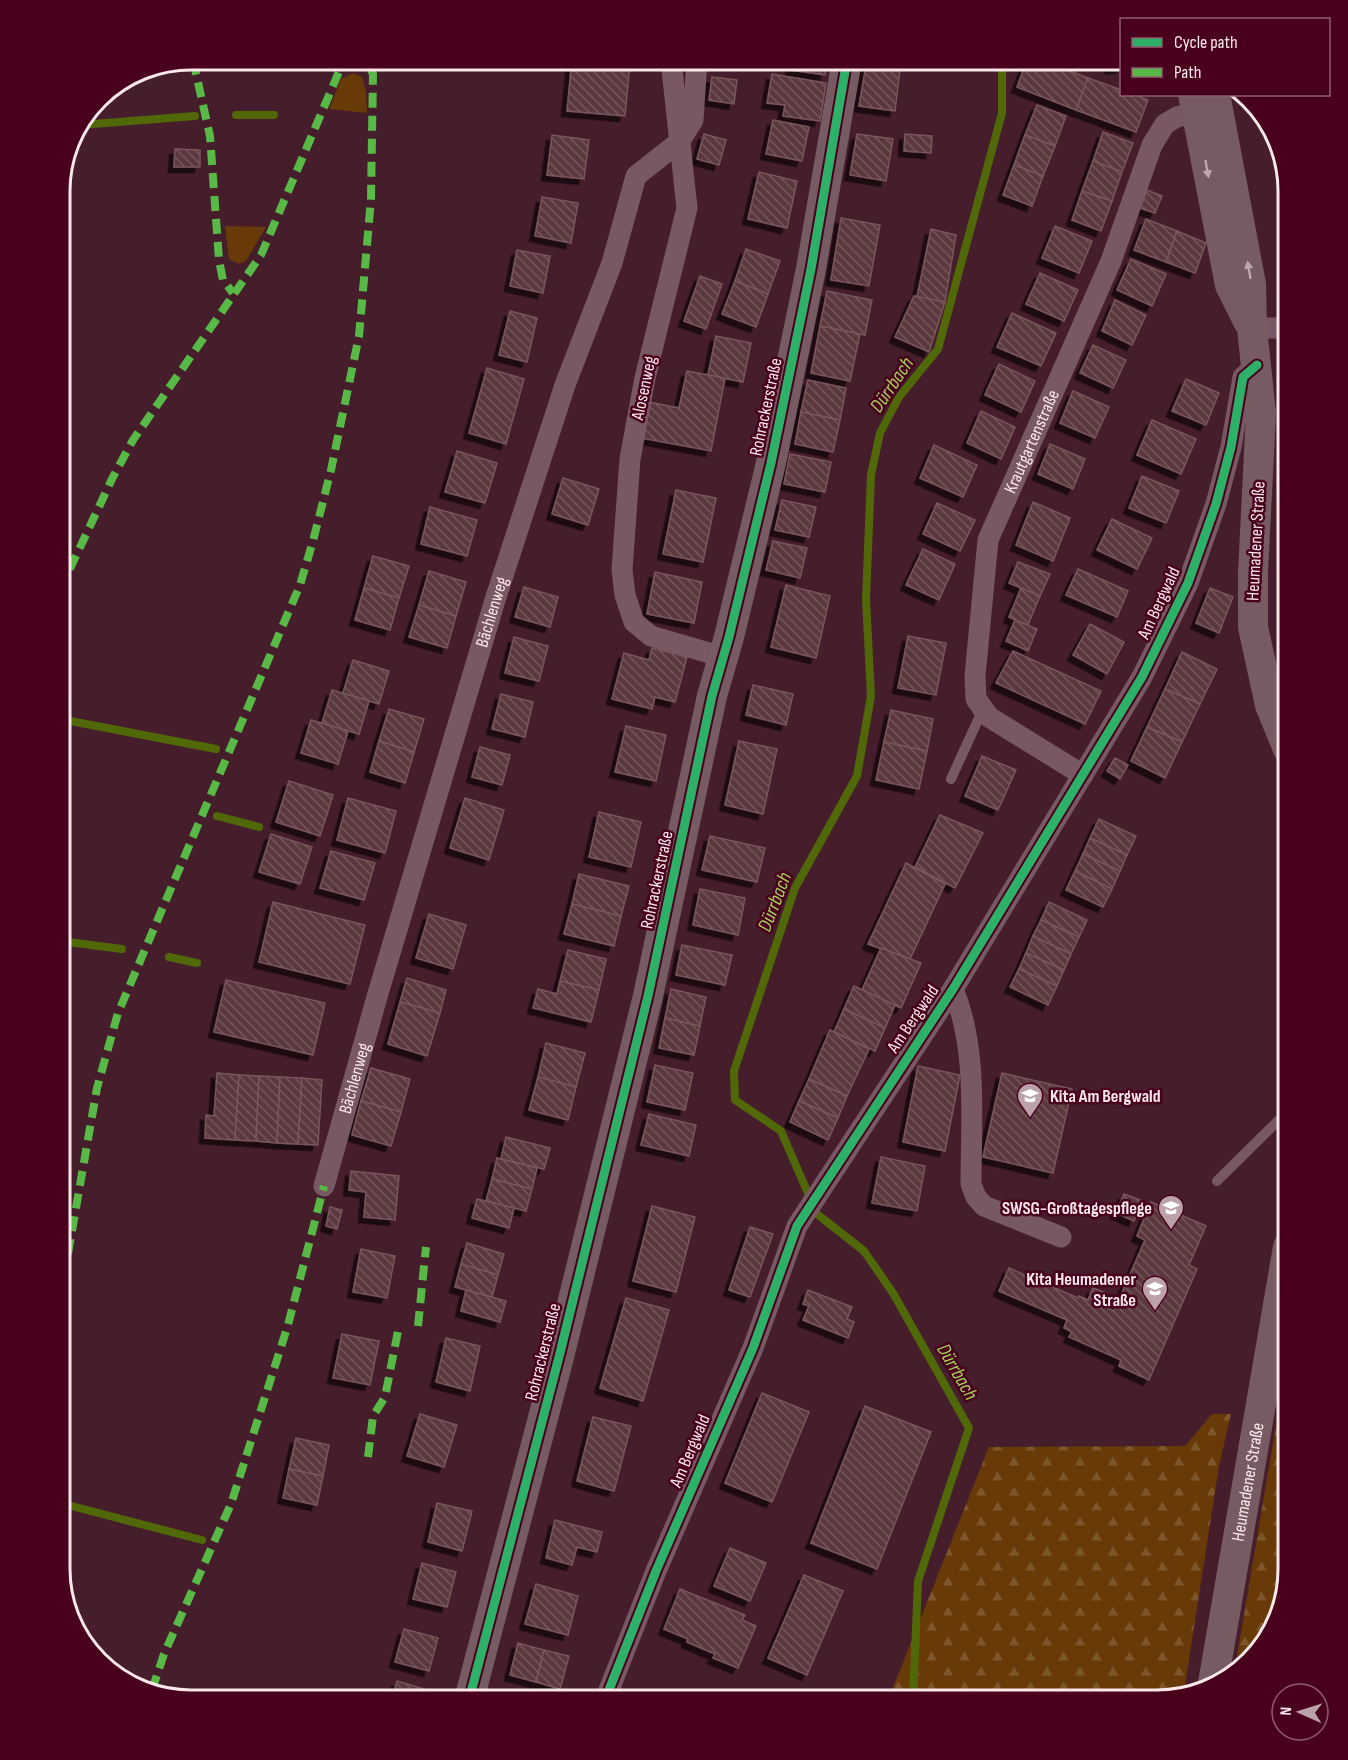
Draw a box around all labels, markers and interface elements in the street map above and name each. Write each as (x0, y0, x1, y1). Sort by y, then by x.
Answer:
legend (1120, 18, 1330, 96)
text: Cycle path (1174, 32, 1238, 53)
text: Path (1174, 62, 1202, 83)
one-way arrow (1203, 160, 1212, 179)
one-way arrow (1244, 260, 1253, 279)
water label: Dürrbach (865, 353, 919, 417)
street label: Alosenweg (627, 354, 661, 423)
street label: Rohrackerstraße (745, 356, 787, 458)
street label: Krautgartenstraße (999, 386, 1063, 497)
street label: Heumadener Straße (1242, 481, 1270, 601)
street label: Am Bergwald (1133, 564, 1185, 643)
street label: Bächlenweg (471, 574, 512, 650)
street label: Rohrackerstraße (636, 829, 678, 931)
water label: Dürrbach (753, 869, 797, 935)
street label: Am Bergwald (882, 981, 943, 1058)
street label: Bächlenweg (334, 1040, 374, 1116)
school or university icon: Kita Am Bergwald (1015, 1081, 1045, 1119)
place label: Kita Am Bergwald (1050, 1086, 1161, 1107)
school or university icon: SWSG-Großtagespflege (1156, 1193, 1186, 1231)
place label: SWSG-Großtagespflege (1002, 1198, 1152, 1219)
place label: Kita Heumadener Straße (1026, 1269, 1136, 1311)
school or university icon: Kita Heumadener Straße (1140, 1274, 1170, 1312)
street label: Rohrackerstraße (521, 1301, 565, 1403)
water label: Dürrbach (931, 1339, 983, 1405)
street label: Am Bergwald (665, 1411, 715, 1491)
street label: Heumadener Straße (1227, 1421, 1268, 1543)
north arrow (1270, 1682, 1330, 1742)
text: N (1277, 1707, 1296, 1716)

